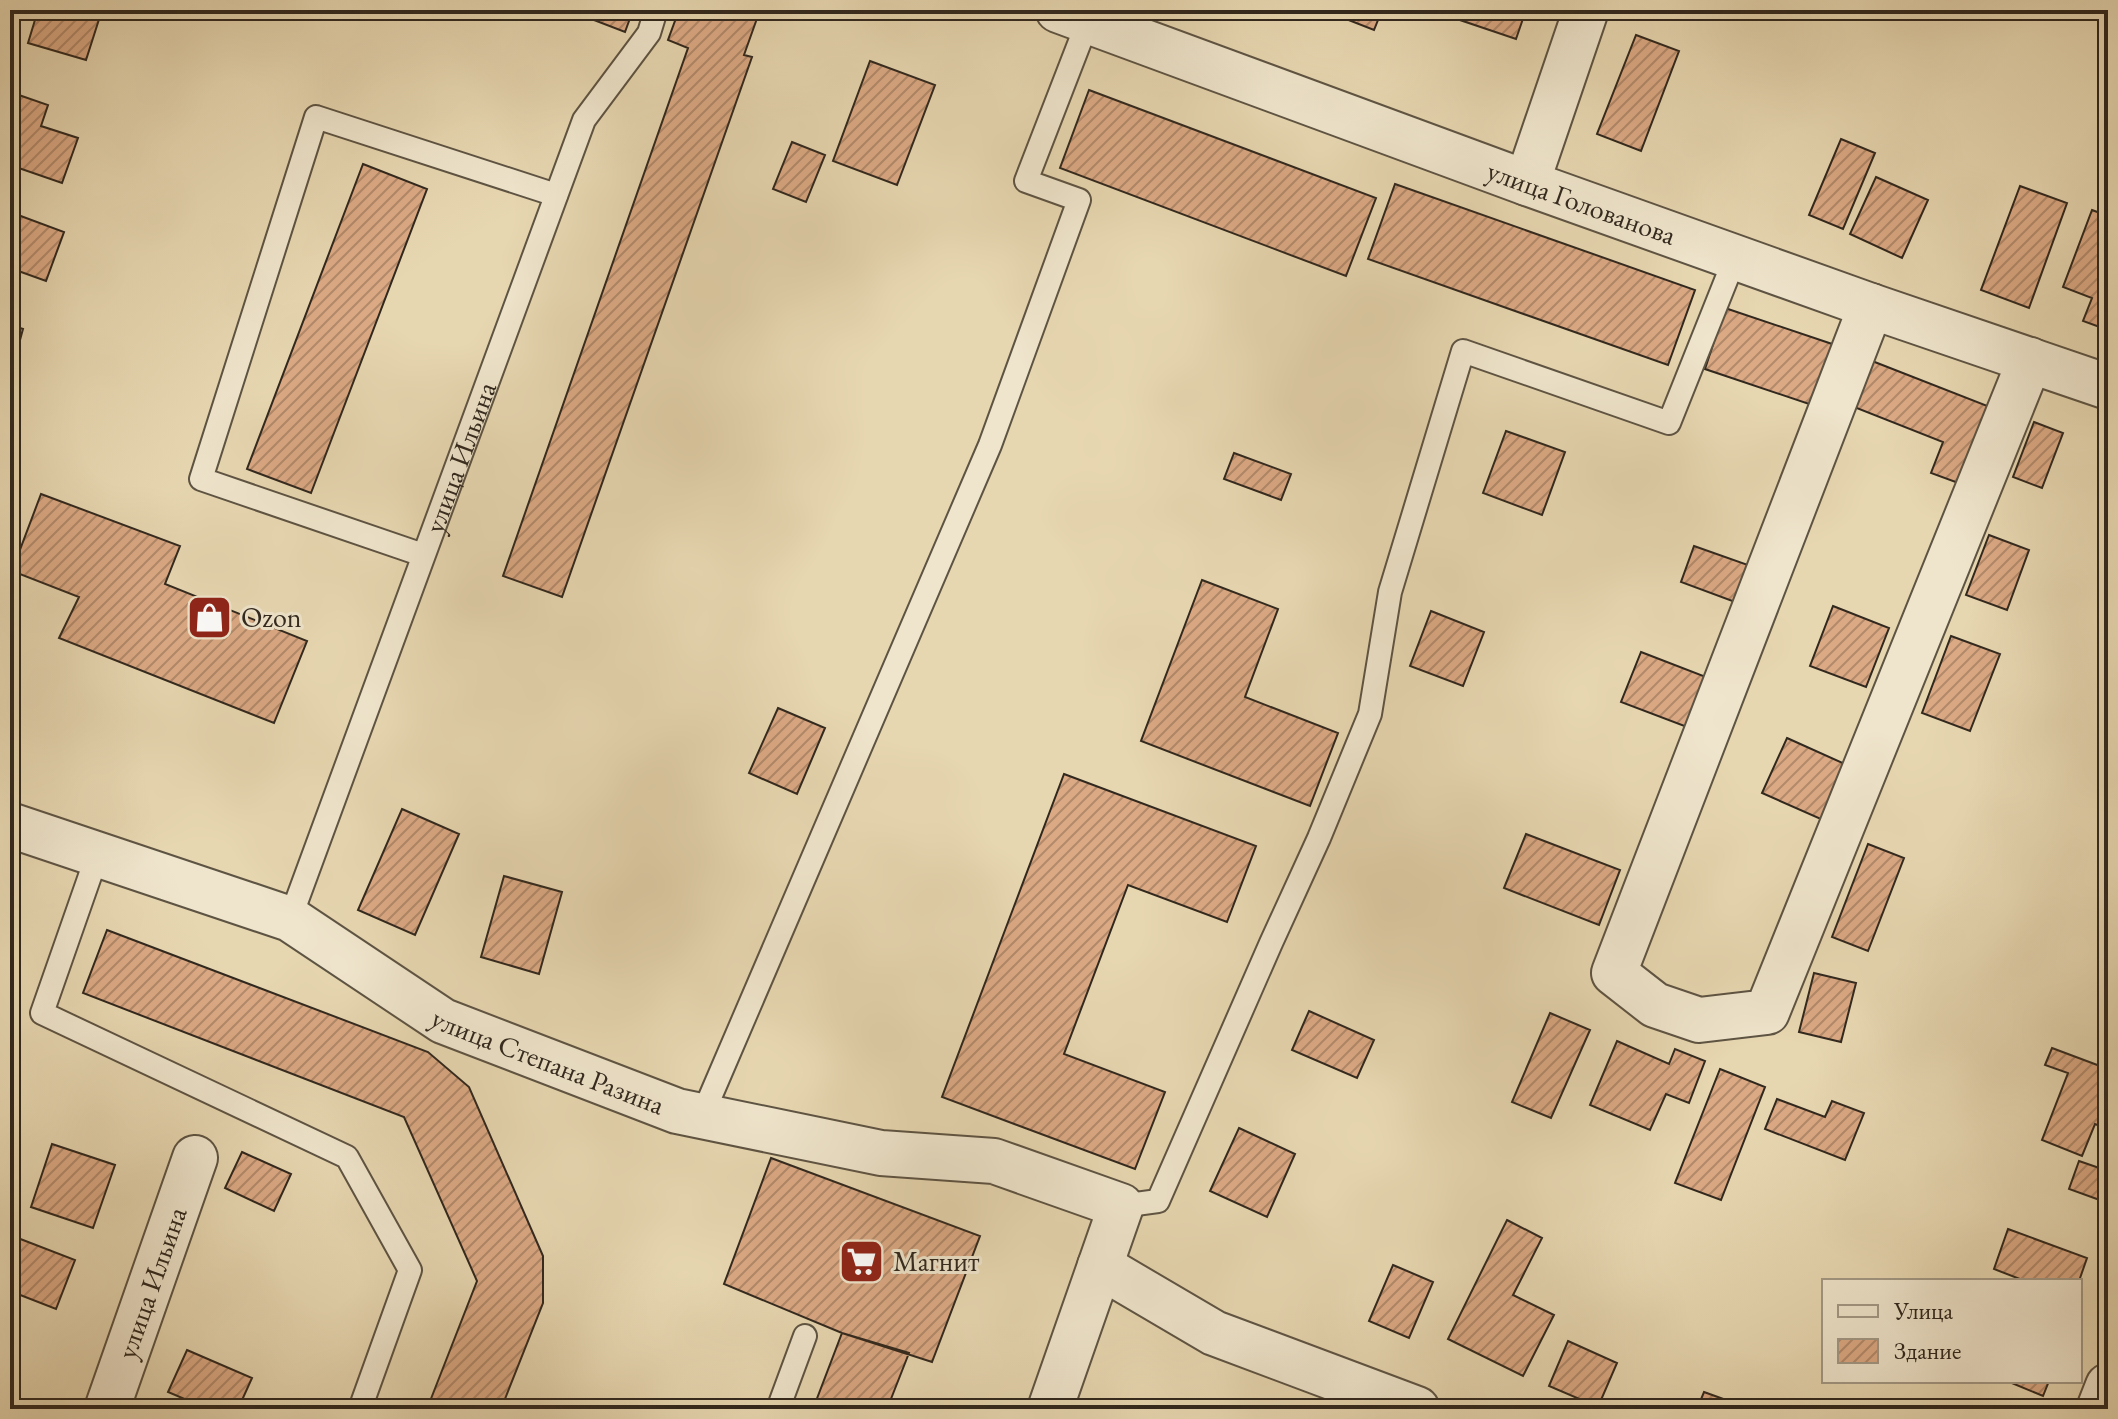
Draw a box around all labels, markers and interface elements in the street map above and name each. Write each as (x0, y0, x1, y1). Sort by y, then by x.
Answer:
street label: улица Голованова (1482, 152, 1682, 253)
street label: улица Ильина (416, 376, 504, 538)
shop icon: Ozon (186, 593, 234, 641)
place label: Ozon (241, 599, 302, 635)
street label: улица Степана Разина (424, 1000, 670, 1123)
street label: улица Ильина (108, 1201, 195, 1363)
supermarket icon: Магнит (838, 1237, 886, 1285)
place label: Магнит (893, 1243, 980, 1279)
legend (1822, 1279, 2082, 1383)
text: Улица (1893, 1295, 1953, 1326)
text: Здание (1894, 1335, 1961, 1366)

